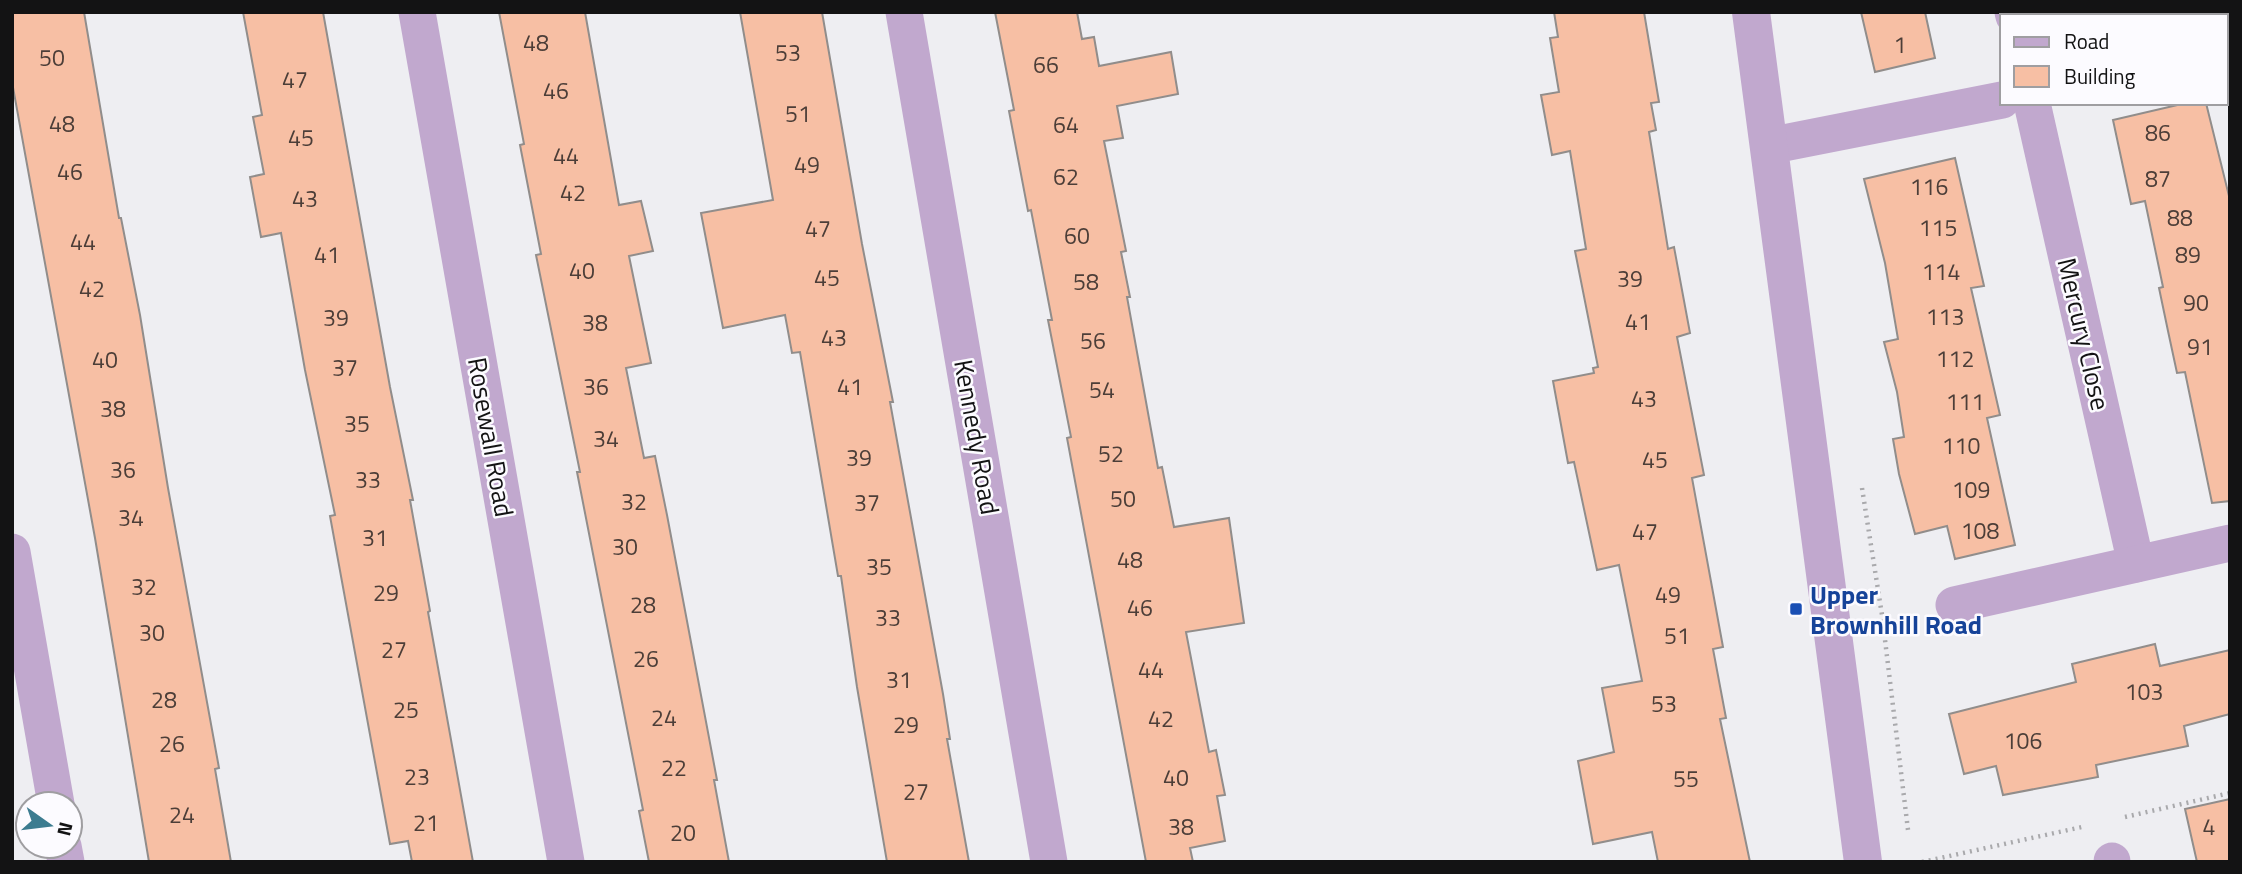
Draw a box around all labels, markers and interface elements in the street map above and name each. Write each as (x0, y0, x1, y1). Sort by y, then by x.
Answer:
legend (2000, 14, 2228, 105)
house number: 48 (523, 25, 549, 60)
text: Road (2064, 25, 2109, 57)
house number: 1 (1894, 27, 1906, 62)
house number: 53 (775, 35, 801, 70)
house number: 50 (39, 40, 65, 75)
house number: 66 (1033, 47, 1059, 82)
text: Building (2064, 60, 2136, 92)
house number: 47 (282, 62, 308, 97)
house number: 46 (543, 73, 569, 108)
house number: 51 (785, 96, 811, 131)
house number: 48 (49, 106, 75, 141)
house number: 64 (1053, 107, 1079, 142)
house number: 86 (2145, 115, 2171, 150)
house number: 45 (288, 120, 314, 155)
house number: 44 (553, 138, 579, 173)
house number: 49 (794, 147, 820, 182)
house number: 46 (57, 154, 83, 189)
house number: 62 (1053, 159, 1079, 194)
house number: 87 (2145, 161, 2171, 196)
house number: 116 (1910, 169, 1948, 204)
house number: 42 (560, 175, 586, 210)
house number: 43 (292, 181, 318, 216)
house number: 88 (2167, 200, 2193, 235)
house number: 115 (1919, 210, 1957, 245)
house number: 47 (805, 211, 831, 246)
house number: 60 (1064, 218, 1090, 253)
house number: 44 (70, 224, 96, 259)
house number: 41 (314, 237, 340, 272)
house number: 89 (2175, 237, 2201, 272)
house number: 40 (569, 253, 595, 288)
house number: 114 (1922, 254, 1960, 289)
street label: Mercury Close (2048, 254, 2120, 414)
house number: 45 (814, 260, 840, 295)
house number: 39 (1617, 261, 1643, 296)
house number: 58 (1073, 264, 1099, 299)
house number: 42 (79, 271, 105, 306)
house number: 90 (2183, 285, 2209, 320)
house number: 113 (1926, 299, 1964, 334)
house number: 39 (323, 300, 349, 335)
house number: 41 (1625, 304, 1651, 339)
house number: 38 (582, 305, 608, 340)
house number: 43 (821, 320, 847, 355)
house number: 56 (1080, 323, 1106, 358)
house number: 91 (2187, 329, 2213, 364)
house number: 112 (1936, 341, 1974, 376)
house number: 40 (92, 342, 118, 377)
house number: 37 (332, 350, 358, 385)
street label: Rosewall Road (458, 354, 524, 520)
street label: Kennedy Road (944, 356, 1010, 518)
house number: 36 (583, 369, 609, 404)
house number: 41 (837, 369, 863, 404)
house number: 54 (1089, 372, 1115, 407)
house number: 43 (1631, 381, 1657, 416)
house number: 111 (1946, 384, 1984, 419)
house number: 38 (100, 391, 126, 426)
house number: 35 (344, 406, 370, 441)
house number: 34 (593, 421, 619, 456)
house number: 110 (1942, 428, 1980, 463)
house number: 52 (1098, 436, 1124, 471)
house number: 39 (846, 440, 872, 475)
house number: 45 (1642, 442, 1668, 477)
house number: 36 (110, 452, 136, 487)
house number: 33 (355, 462, 381, 497)
house number: 109 (1952, 472, 1990, 507)
house number: 50 (1110, 481, 1136, 516)
house number: 32 (621, 484, 647, 519)
house number: 37 (854, 485, 880, 520)
house number: 34 (118, 500, 144, 535)
house number: 108 (1961, 513, 1999, 548)
house number: 47 (1632, 514, 1658, 549)
house number: 31 (362, 520, 388, 555)
house number: 30 (612, 529, 638, 564)
house number: 48 (1117, 542, 1143, 577)
house number: 35 (866, 549, 892, 584)
house number: 32 (131, 569, 157, 604)
house number: 29 (373, 575, 399, 610)
place label: Upper Brownhill Road (1810, 575, 1982, 644)
house number: 49 (1655, 577, 1681, 612)
house number: 28 (630, 587, 656, 622)
house number: 46 (1127, 590, 1153, 625)
house number: 33 (875, 600, 901, 635)
marker: Upper Brownhill Road (1788, 601, 1804, 617)
house number: 30 (139, 615, 165, 650)
house number: 51 (1664, 618, 1690, 653)
house number: 27 (381, 632, 407, 667)
house number: 26 (633, 641, 659, 676)
house number: 44 (1138, 652, 1164, 687)
house number: 31 (886, 662, 912, 697)
house number: 103 (2125, 674, 2163, 709)
house number: 28 (151, 682, 177, 717)
house number: 53 (1651, 686, 1677, 721)
house number: 25 (393, 692, 419, 727)
house number: 24 (651, 700, 677, 735)
house number: 42 (1148, 701, 1174, 736)
house number: 29 (893, 707, 919, 742)
house number: 106 (2004, 723, 2042, 758)
house number: 26 (159, 726, 185, 761)
house number: 22 (661, 750, 687, 785)
house number: 23 (404, 759, 430, 794)
house number: 40 (1163, 760, 1189, 795)
house number: 55 (1673, 761, 1699, 796)
house number: 27 (903, 774, 929, 809)
north arrow (14, 790, 84, 860)
house number: 24 (169, 797, 195, 832)
house number: 21 (413, 805, 439, 840)
house number: 38 (1168, 809, 1194, 844)
house number: 4 (2203, 809, 2215, 844)
house number: 20 (670, 815, 696, 850)
text: N (50, 819, 82, 839)

